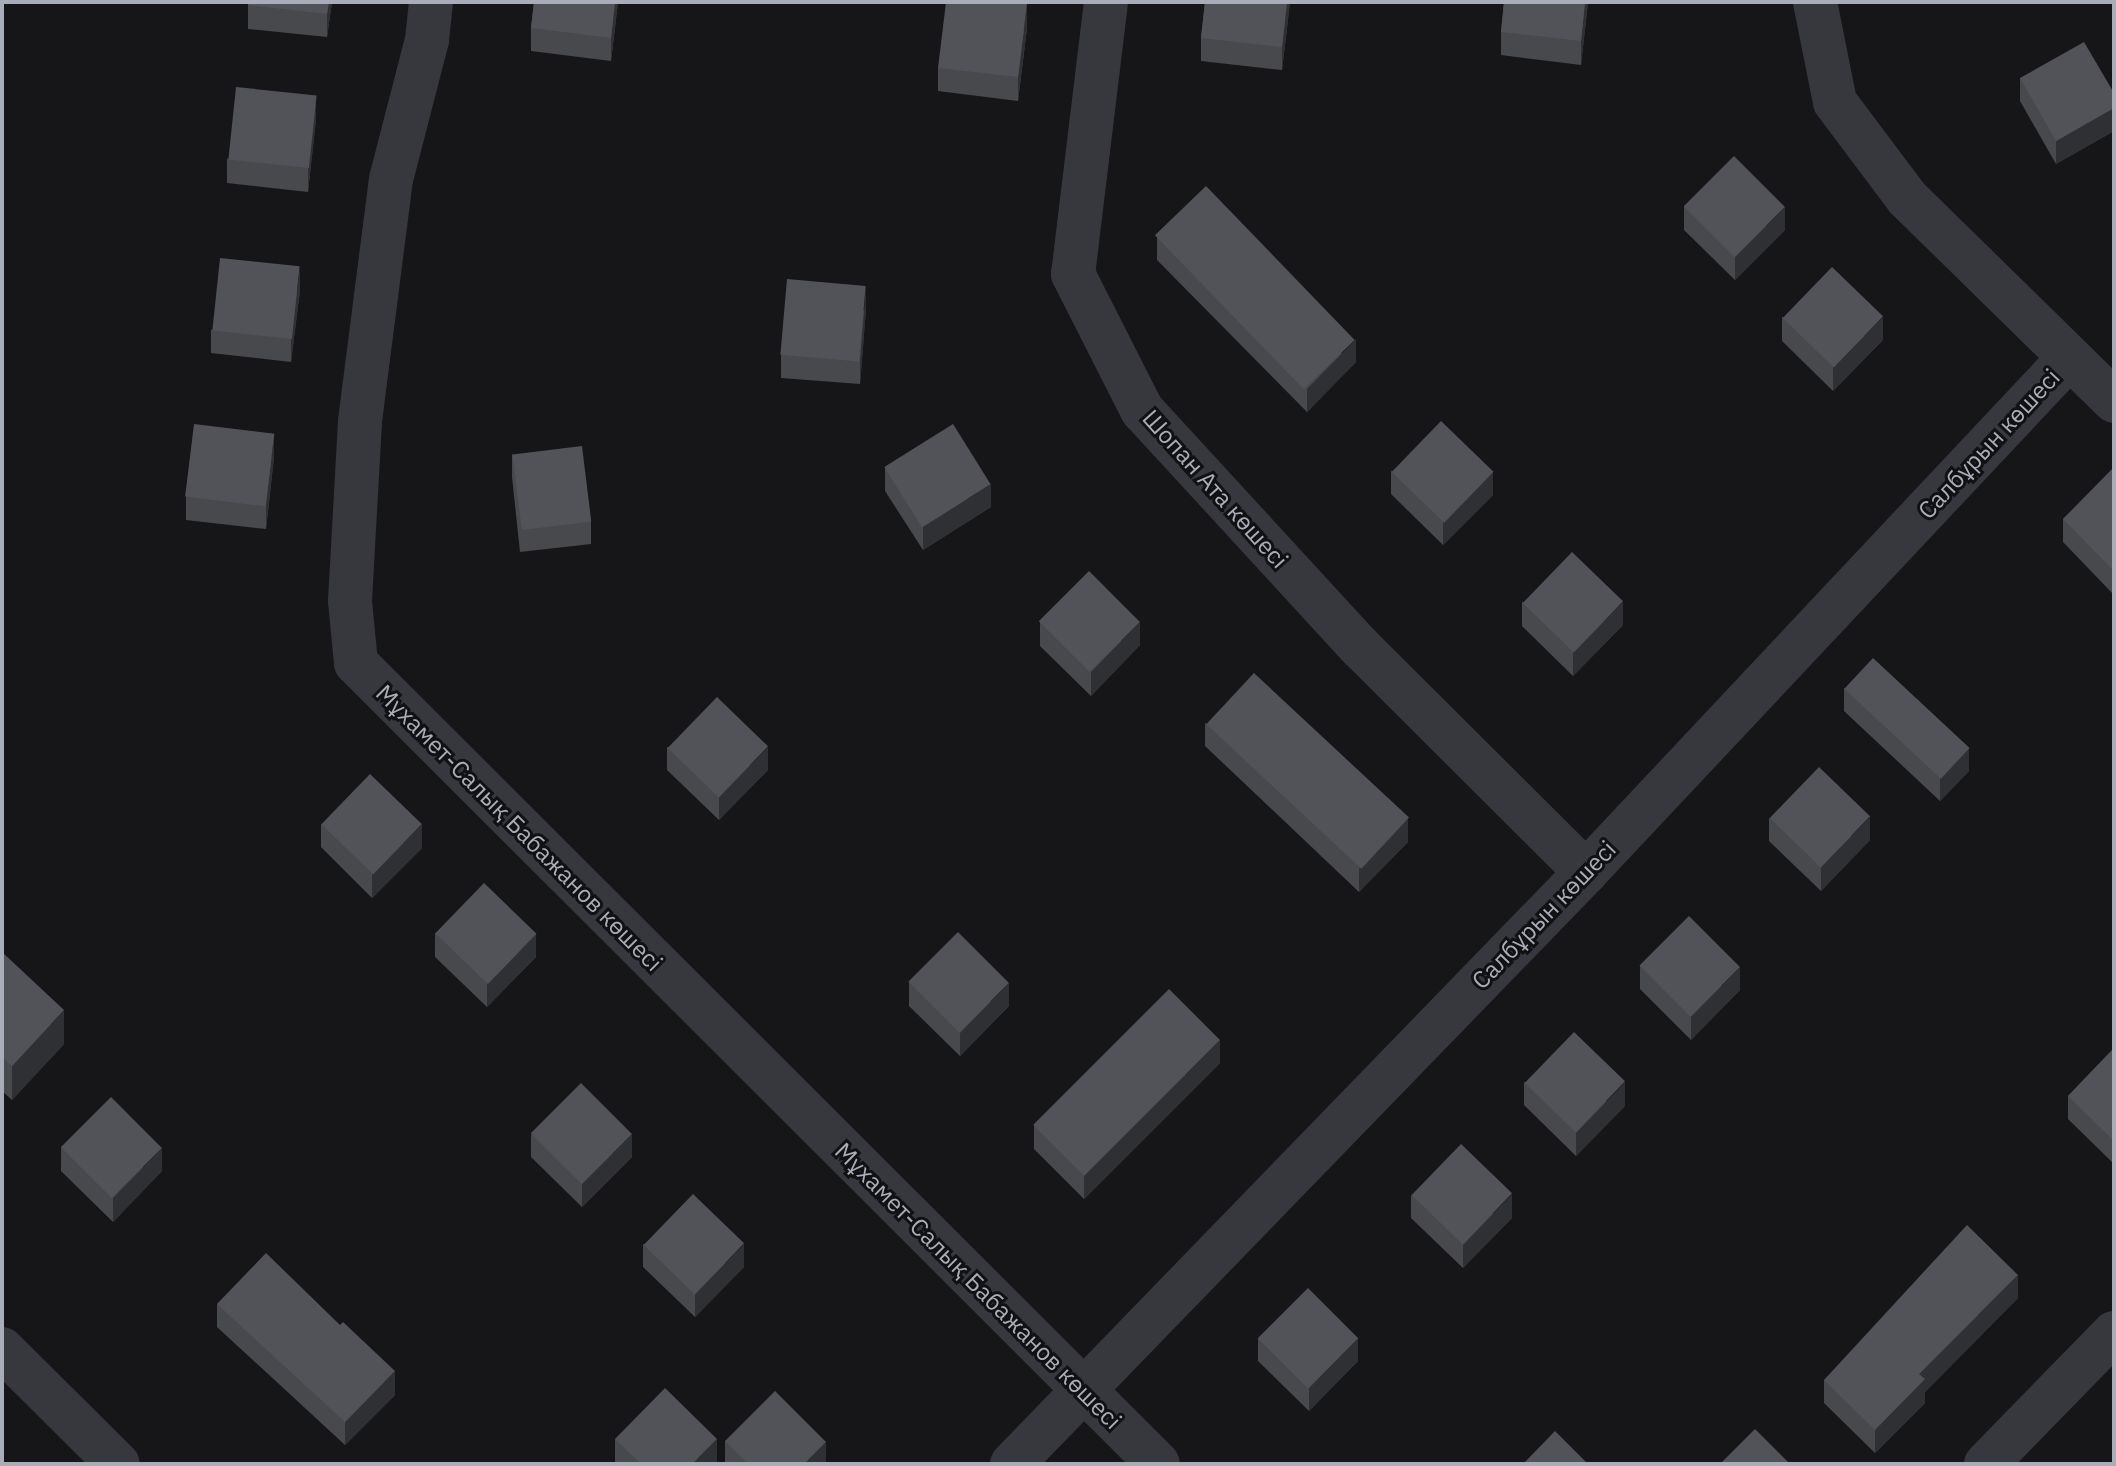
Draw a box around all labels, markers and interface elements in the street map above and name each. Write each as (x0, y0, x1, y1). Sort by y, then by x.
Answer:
street label: Салбұрын көшесі (1912, 363, 2066, 525)
street label: Шопан Ата көшесі (1136, 404, 1294, 574)
street label: Мұхамет-Салық Бабажанов көшесі (370, 679, 668, 977)
street label: Салбұрын көшесі (1466, 835, 1622, 995)
street label: Мұхамет-Салық Бабажанов көшесі (829, 1137, 1127, 1435)

